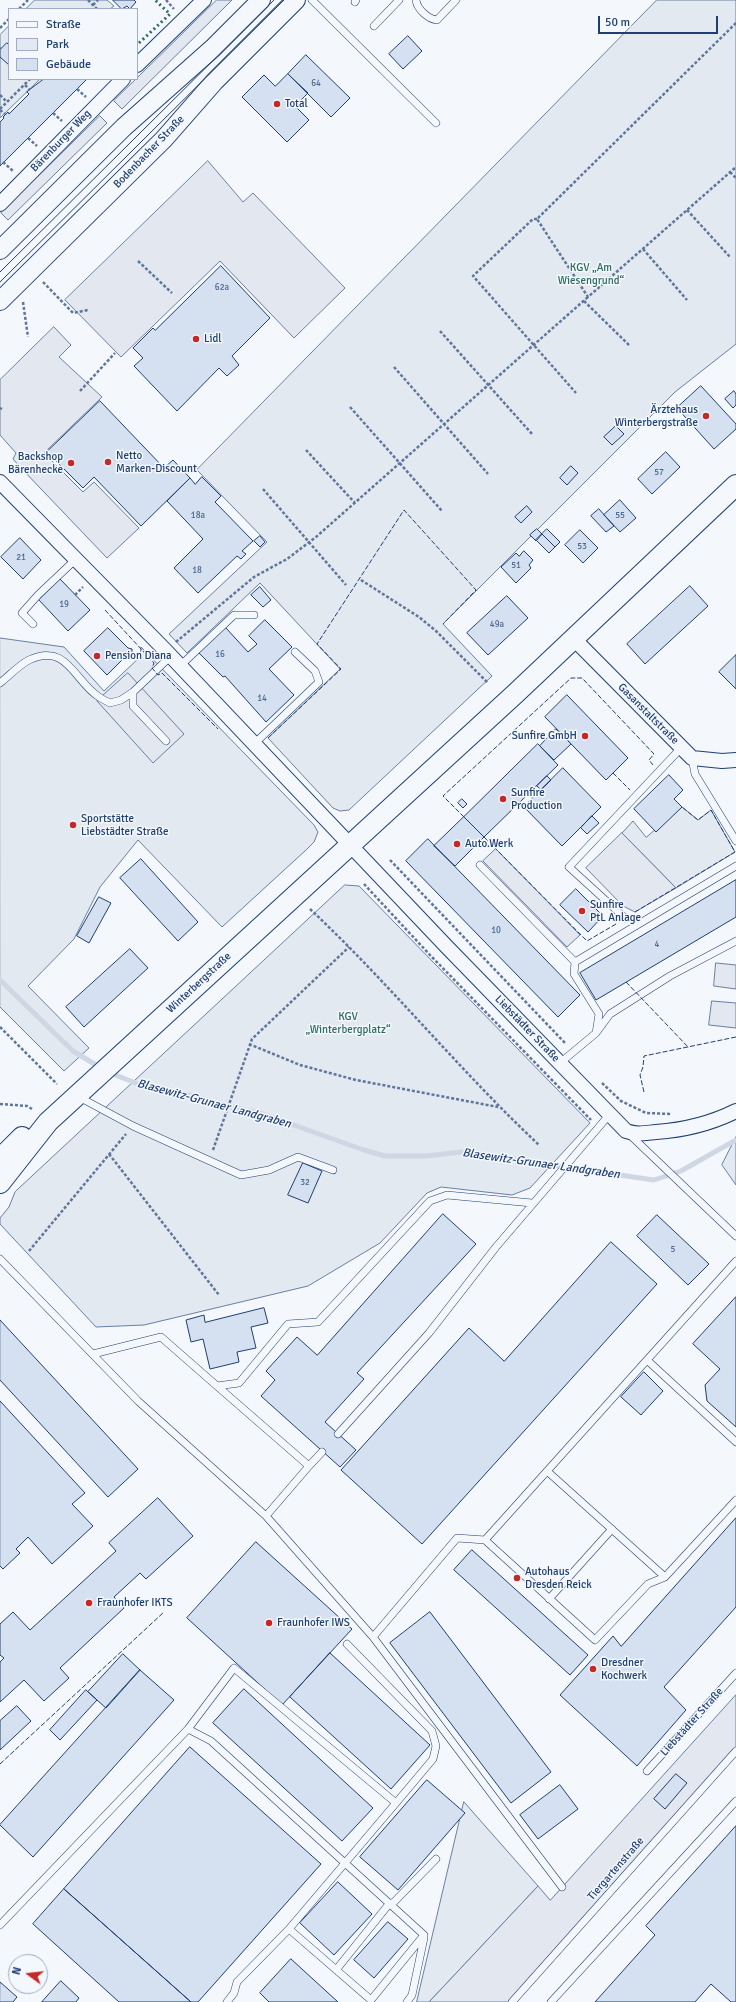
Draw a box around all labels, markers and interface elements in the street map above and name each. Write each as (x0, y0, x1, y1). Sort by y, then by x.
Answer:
legend (8, 8, 138, 80)
scale bar (600, 8, 720, 34)
text: 50 m (605, 15, 630, 30)
text: Straße (46, 17, 81, 32)
text: Park (46, 37, 69, 52)
text: Gebäude (46, 57, 91, 72)
house number: 64 (311, 79, 321, 89)
place label: Total (285, 97, 308, 111)
marker: Total (272, 99, 282, 109)
street label: Bärenburger Weg (28, 107, 94, 175)
street label: Bodenbacher Straße (111, 113, 187, 191)
park label: KGV „Am Wiesengrund“ (558, 261, 624, 287)
house number: 62a (215, 283, 229, 293)
place label: Lidl (204, 332, 222, 346)
marker: Lidl (191, 334, 201, 344)
place label: Ärztehaus Winterbergstraße (615, 403, 698, 429)
marker: Ärztehaus Winterbergstraße (701, 411, 711, 421)
place label: Netto Marken-Discount (116, 449, 197, 475)
place label: Backshop Bärenhecke (8, 450, 63, 476)
marker: Netto Marken-Discount (103, 457, 113, 467)
marker: Backshop Bärenhecke (66, 458, 76, 468)
house number: 57 (654, 468, 664, 478)
house number: 18a (191, 511, 205, 521)
house number: 55 (615, 511, 625, 521)
house number: 53 (577, 542, 587, 552)
house number: 21 (16, 553, 26, 563)
house number: 51 (511, 561, 521, 571)
house number: 18 (192, 566, 202, 576)
house number: 19 (59, 600, 69, 610)
house number: 49a (490, 620, 504, 630)
place label: Pension Diana (105, 649, 172, 663)
house number: 16 (215, 650, 225, 660)
marker: Pension Diana (92, 651, 102, 661)
street label: Gasanstaltstraße (615, 681, 681, 747)
house number: 14 (257, 694, 267, 704)
place label: Sunfire GmbH (512, 729, 577, 743)
marker: Sunfire GmbH (580, 731, 590, 741)
place label: Sunfire Production (511, 786, 562, 812)
marker: Sunfire Production (498, 794, 508, 804)
place label: Sportstätte Liebstädter Straße (81, 812, 168, 838)
marker: Sportstätte Liebstädter Straße (68, 820, 78, 830)
place label: Auto.Werk (465, 837, 513, 851)
marker: Auto.Werk (452, 839, 462, 849)
place label: Sunfire PtL Anlage (590, 898, 641, 924)
marker: Sunfire PtL Anlage (577, 906, 587, 916)
house number: 10 (491, 926, 501, 936)
house number: 4 (655, 940, 659, 950)
street label: Winterbergstraße (164, 950, 234, 1016)
street label: Liebstädter Straße (492, 993, 562, 1065)
park label: KGV „Winterbergplatz“ (305, 1010, 391, 1036)
water label: Blasewitz‐Grunaer Landgraben (135, 1076, 293, 1132)
water label: Blasewitz‐Grunaer Landgraben (461, 1146, 621, 1182)
house number: 32 (300, 1178, 310, 1188)
house number: 5 (671, 1245, 675, 1255)
place label: Autohaus Dresden Reick (525, 1565, 592, 1591)
marker: Autohaus Dresden Reick (512, 1573, 522, 1583)
place label: Fraunhofer IKTS (97, 1596, 173, 1610)
marker: Fraunhofer IKTS (84, 1598, 94, 1608)
place label: Fraunhofer IWS (277, 1616, 350, 1630)
marker: Fraunhofer IWS (264, 1618, 274, 1628)
place label: Dresdner Kochwerk (601, 1656, 647, 1682)
marker: Dresdner Kochwerk (588, 1664, 598, 1674)
street label: Liebstädter Straße (658, 1685, 726, 1759)
street label: Tiergartenstraße (585, 1835, 647, 1903)
north arrow (8, 1954, 48, 1994)
text: N (10, 1966, 24, 1976)

